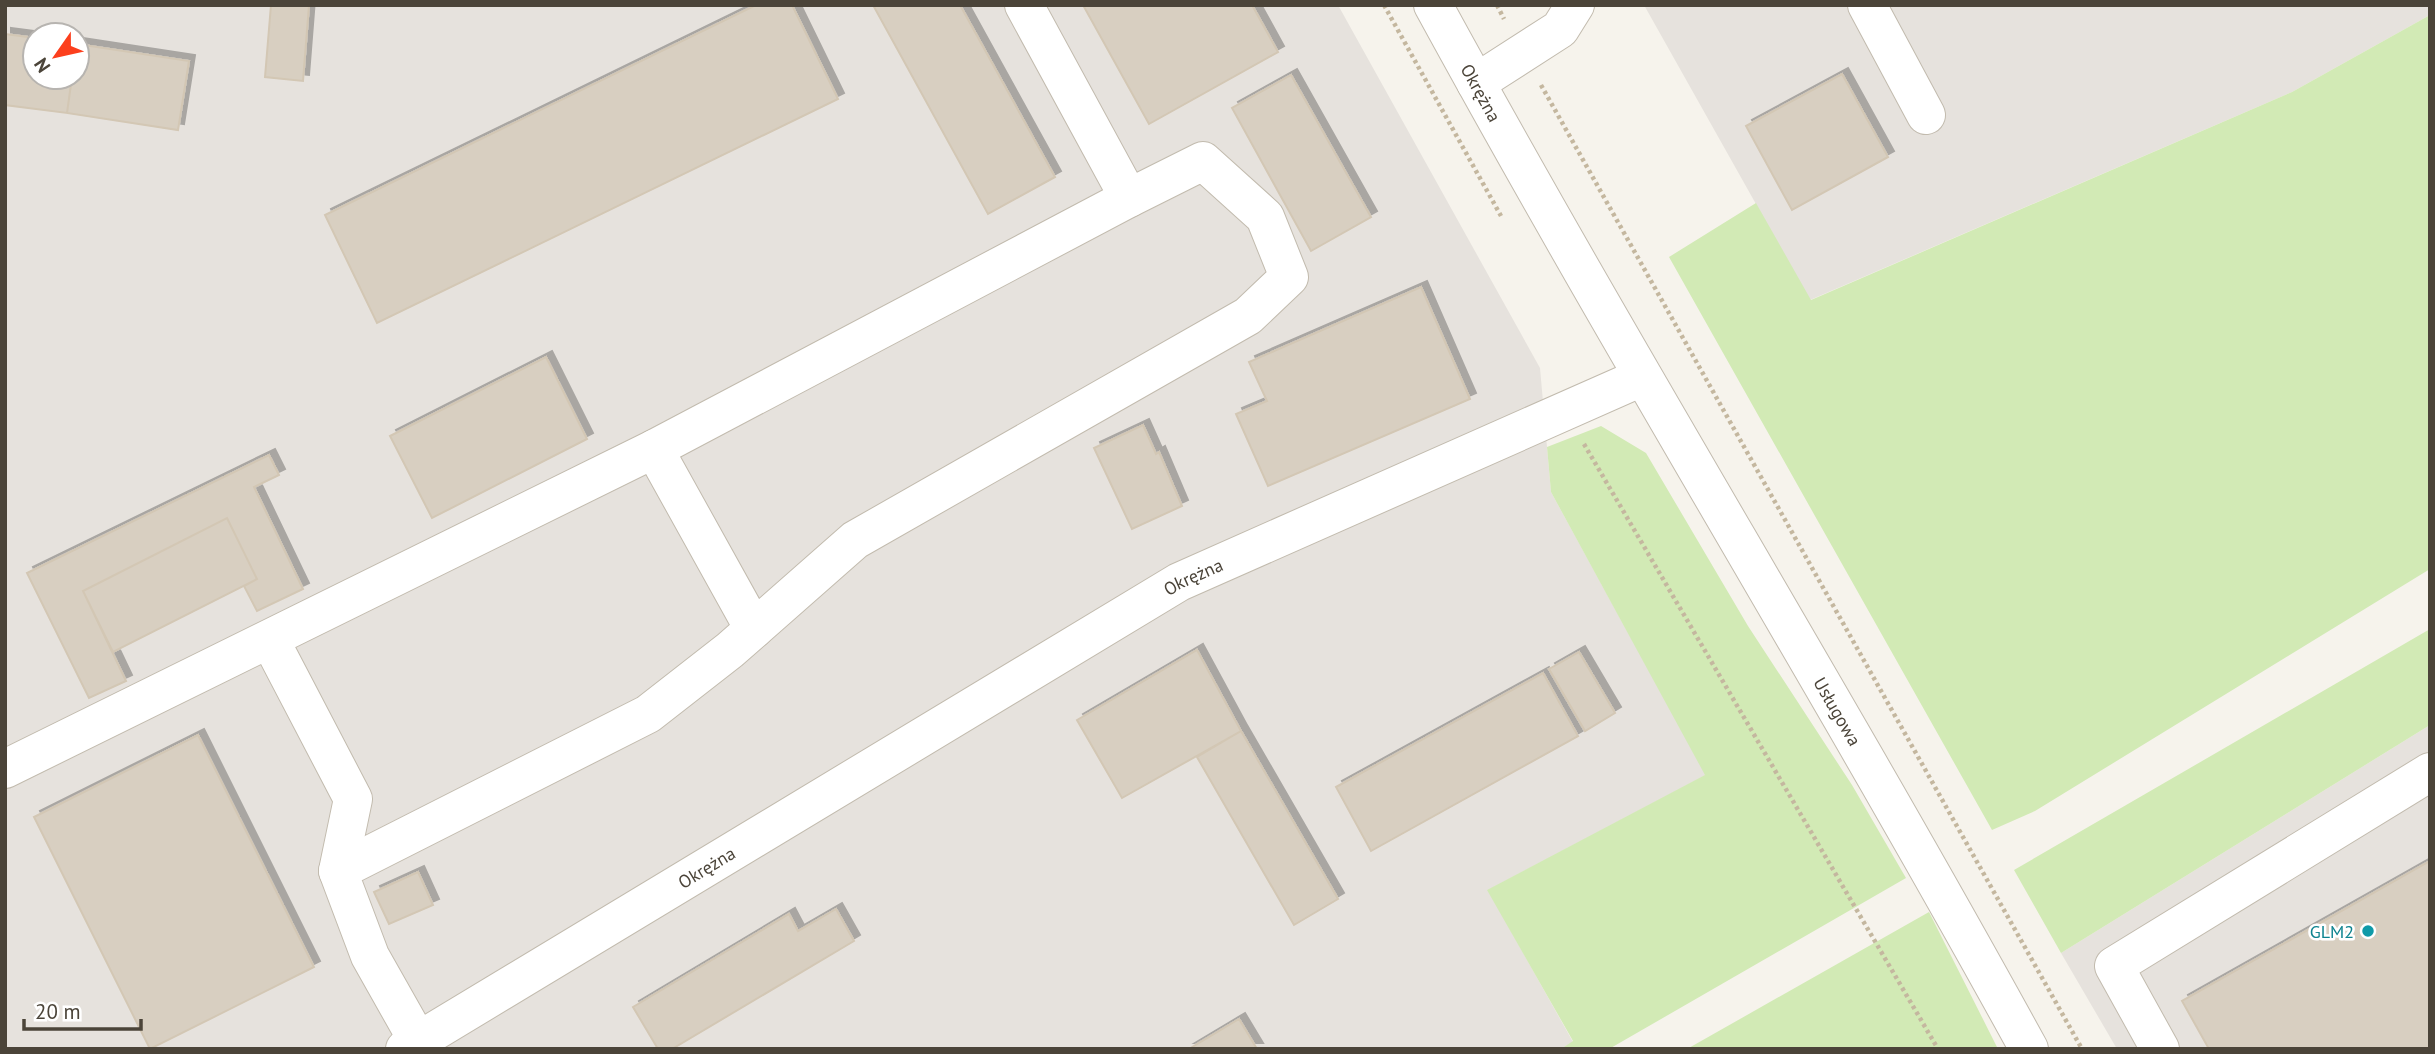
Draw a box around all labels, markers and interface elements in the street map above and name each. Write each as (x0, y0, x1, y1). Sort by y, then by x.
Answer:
north arrow (21, 21, 91, 91)
text: N (28, 54, 55, 77)
street label: Okrężna (1456, 60, 1507, 126)
street label: Okrężna (1159, 553, 1226, 600)
street label: Usługowa (1809, 673, 1867, 750)
street label: Okrężna (674, 841, 739, 893)
place label: GLM2 (2310, 920, 2354, 943)
marker: GLM2 (2360, 923, 2376, 939)
scale bar (24, 988, 142, 1032)
text: 20 m (35, 998, 81, 1025)

